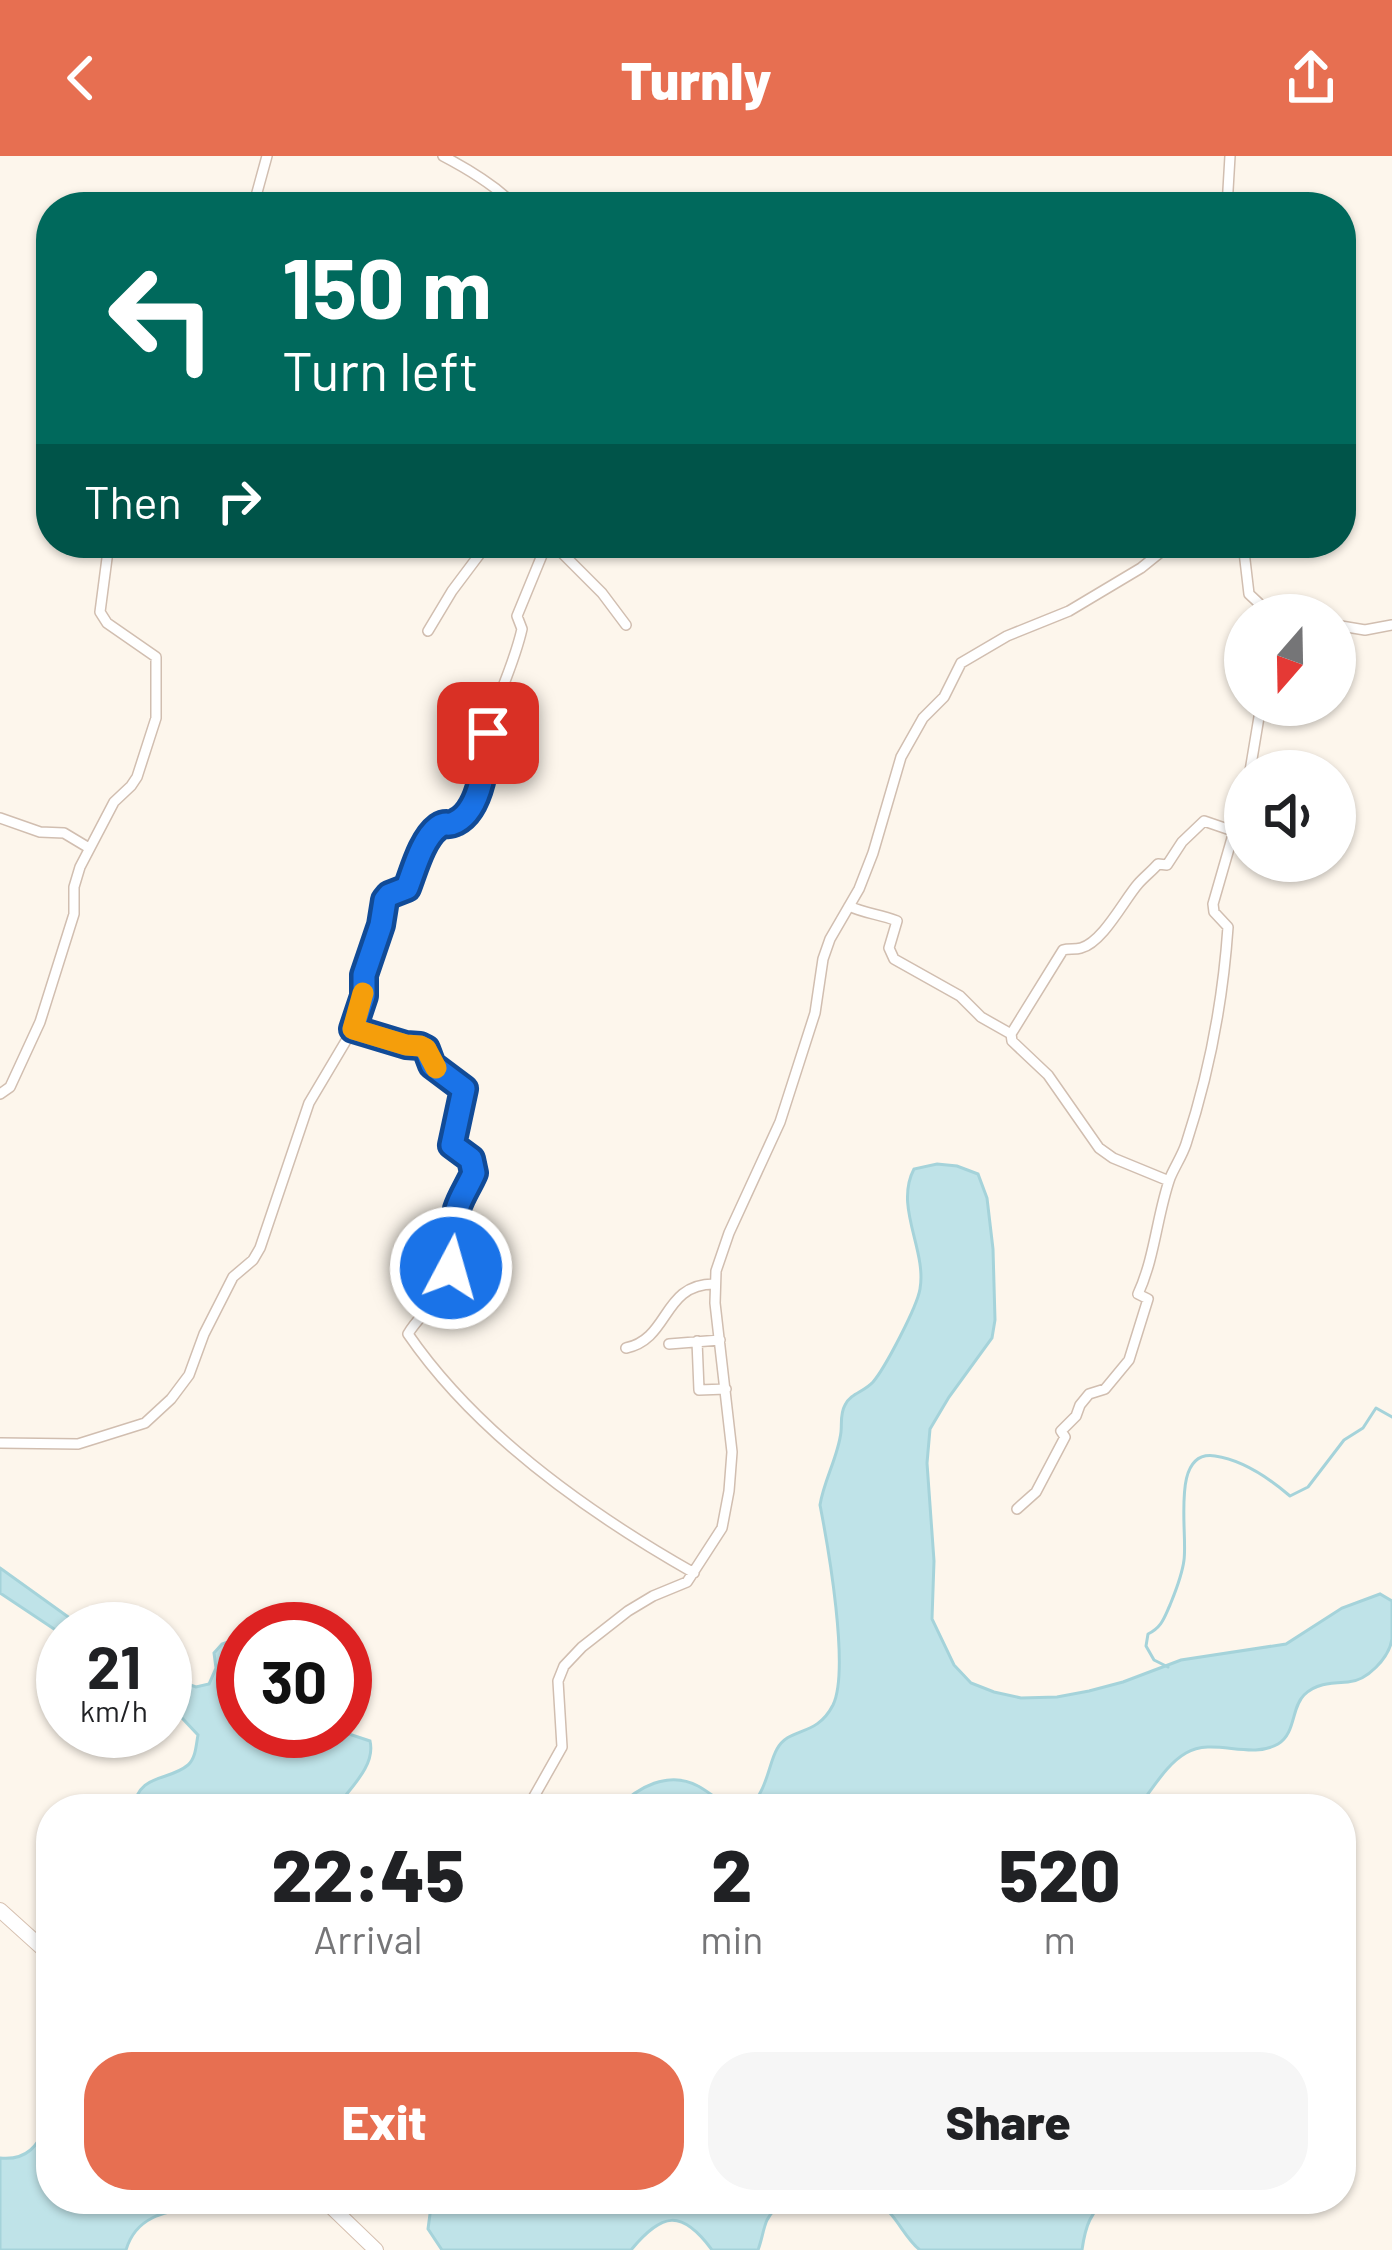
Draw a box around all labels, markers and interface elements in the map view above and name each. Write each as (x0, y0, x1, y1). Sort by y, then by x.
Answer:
icon: back (48, 45, 114, 111)
icon: share (1278, 45, 1344, 111)
text: Turnly (620, 46, 772, 111)
text: 150 m (282, 235, 492, 336)
icon: left (84, 240, 240, 396)
text: Turn left (282, 337, 479, 402)
icon: right (206, 468, 272, 534)
text: Then (84, 474, 182, 528)
north arrow (1224, 594, 1356, 726)
map controls (1224, 594, 1356, 882)
pin (437, 682, 539, 784)
icon: arrive (455, 700, 521, 766)
button: sound (1224, 750, 1356, 882)
position arrow (388, 1205, 514, 1331)
speed limit sign: 30 (216, 1602, 372, 1758)
text: 21 (87, 1629, 141, 1701)
text: km/h (80, 1692, 148, 1728)
text: 22:45 (272, 1830, 465, 1916)
text: 2 (711, 1830, 752, 1916)
text: 520 (999, 1830, 1120, 1916)
text: Arrival (314, 1915, 423, 1962)
text: min (700, 1915, 763, 1962)
text: m (1044, 1915, 1076, 1962)
button: Exit (84, 2052, 684, 2190)
button: Share (708, 2052, 1308, 2190)

